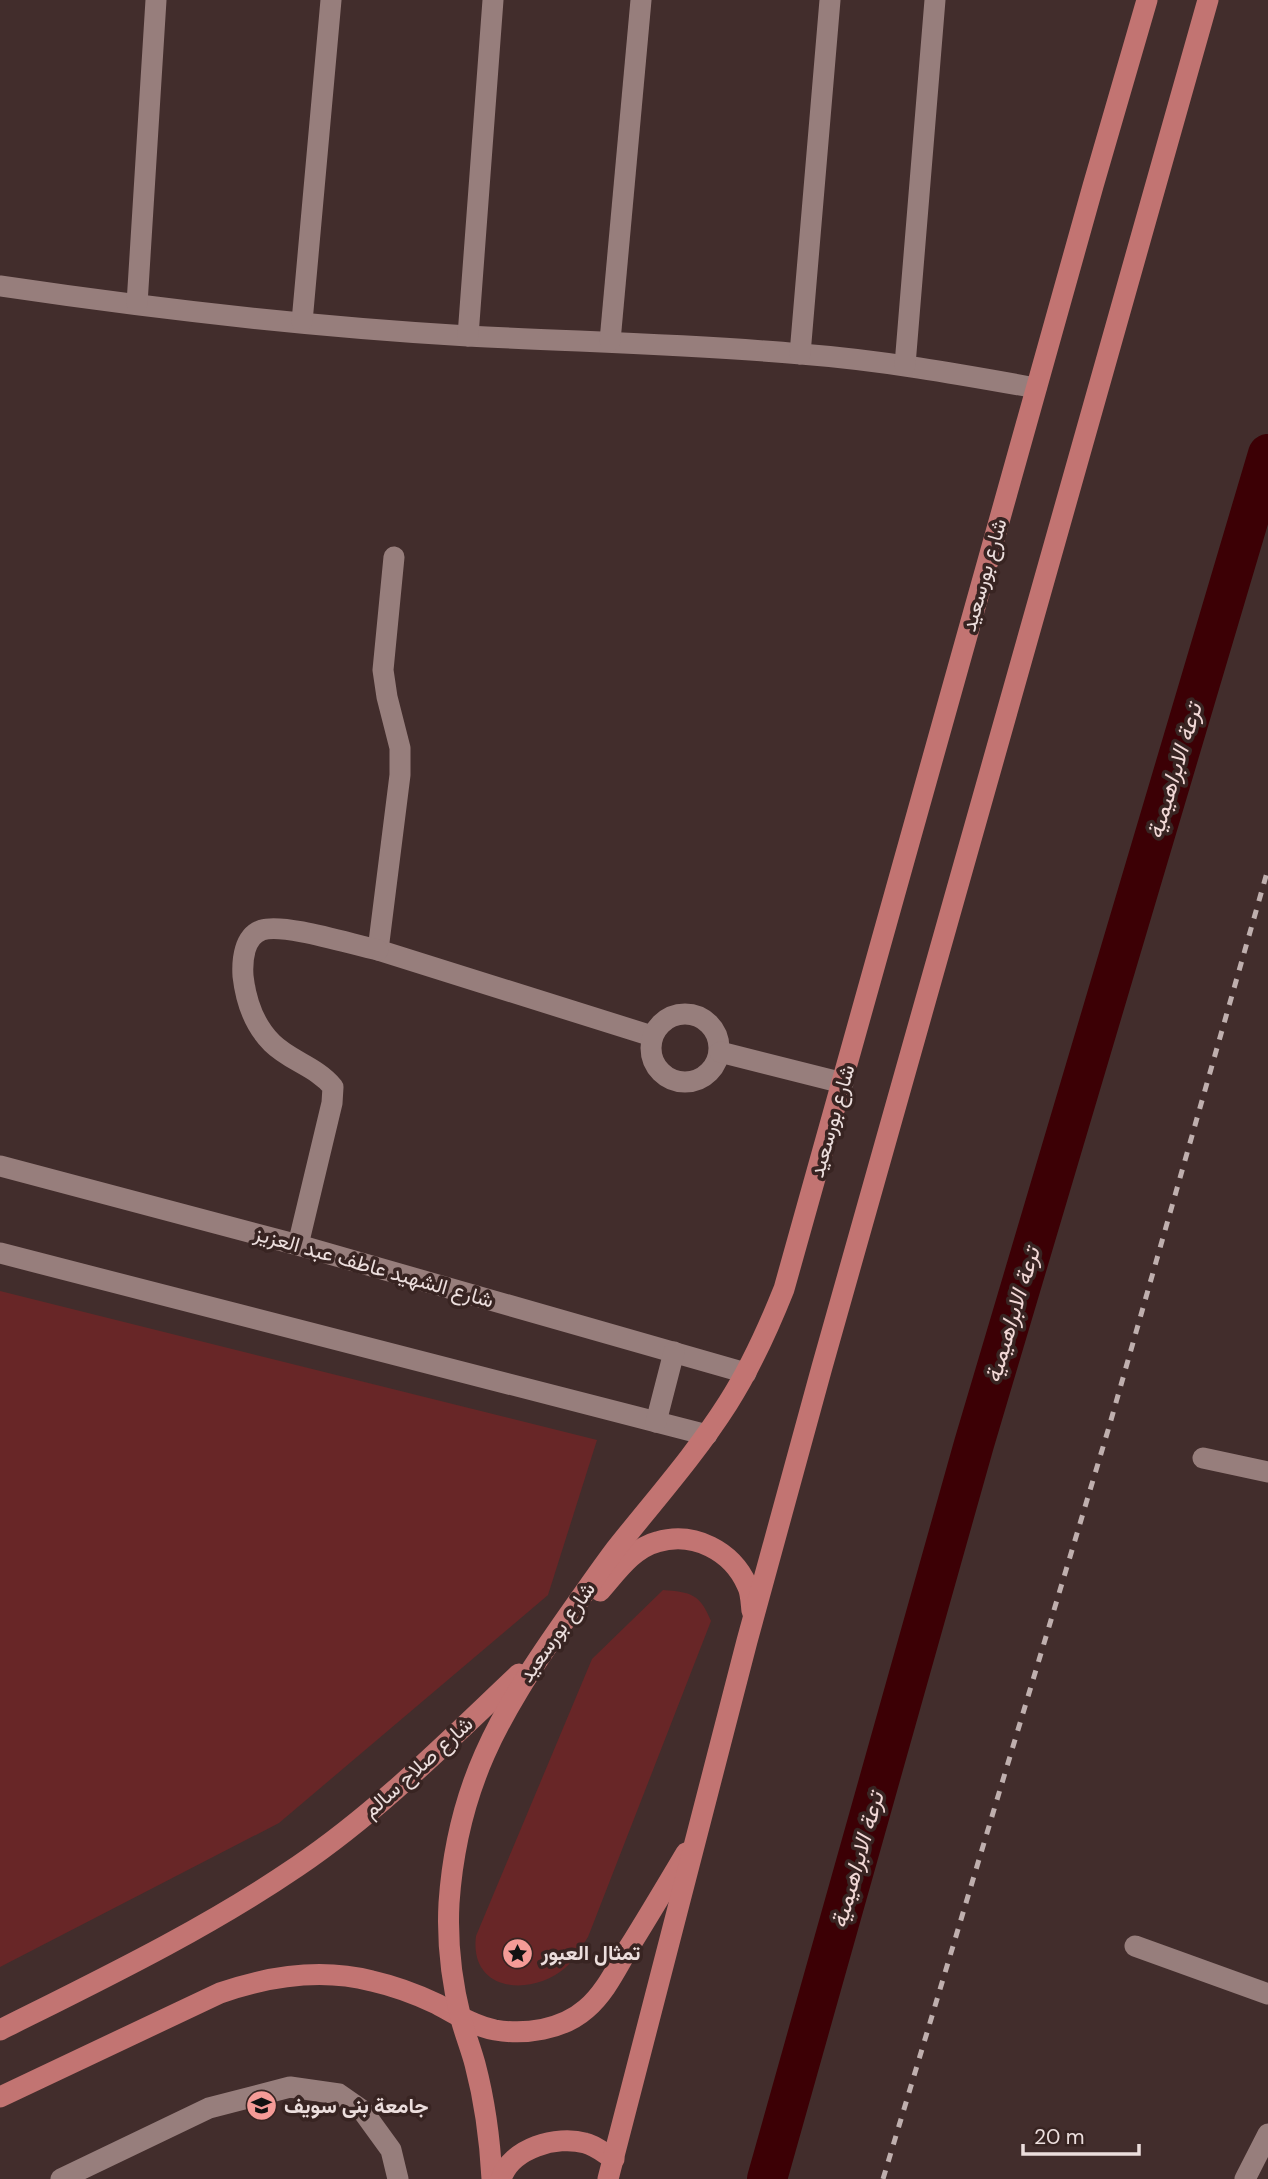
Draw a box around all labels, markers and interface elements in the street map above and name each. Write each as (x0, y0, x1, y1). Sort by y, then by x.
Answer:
street label: شارع بورسعيد (955, 515, 1013, 635)
water label: ترعة الابراهيمية (1139, 697, 1210, 842)
street label: شارع بورسعيد (803, 1061, 861, 1181)
street label: شارع الشهيد عاطف عبد العزيز (250, 1219, 497, 1315)
water label: ترعة الابراهيمية (977, 1241, 1048, 1386)
street label: شارع بورسعيد (512, 1576, 602, 1688)
street label: شارع صلاح سالم (357, 1710, 479, 1824)
water label: ترعة الابراهيمية (823, 1786, 892, 1932)
place icon: تمثال العبور (501, 1936, 535, 1970)
place label: تمثال العبور (540, 1939, 641, 1967)
school or university icon: جامعة بنى سويف (244, 2089, 278, 2123)
place label: جامعة بنى سويف (284, 2092, 429, 2120)
scale bar (1023, 2112, 1138, 2156)
text: 20 m (1034, 2123, 1085, 2151)

